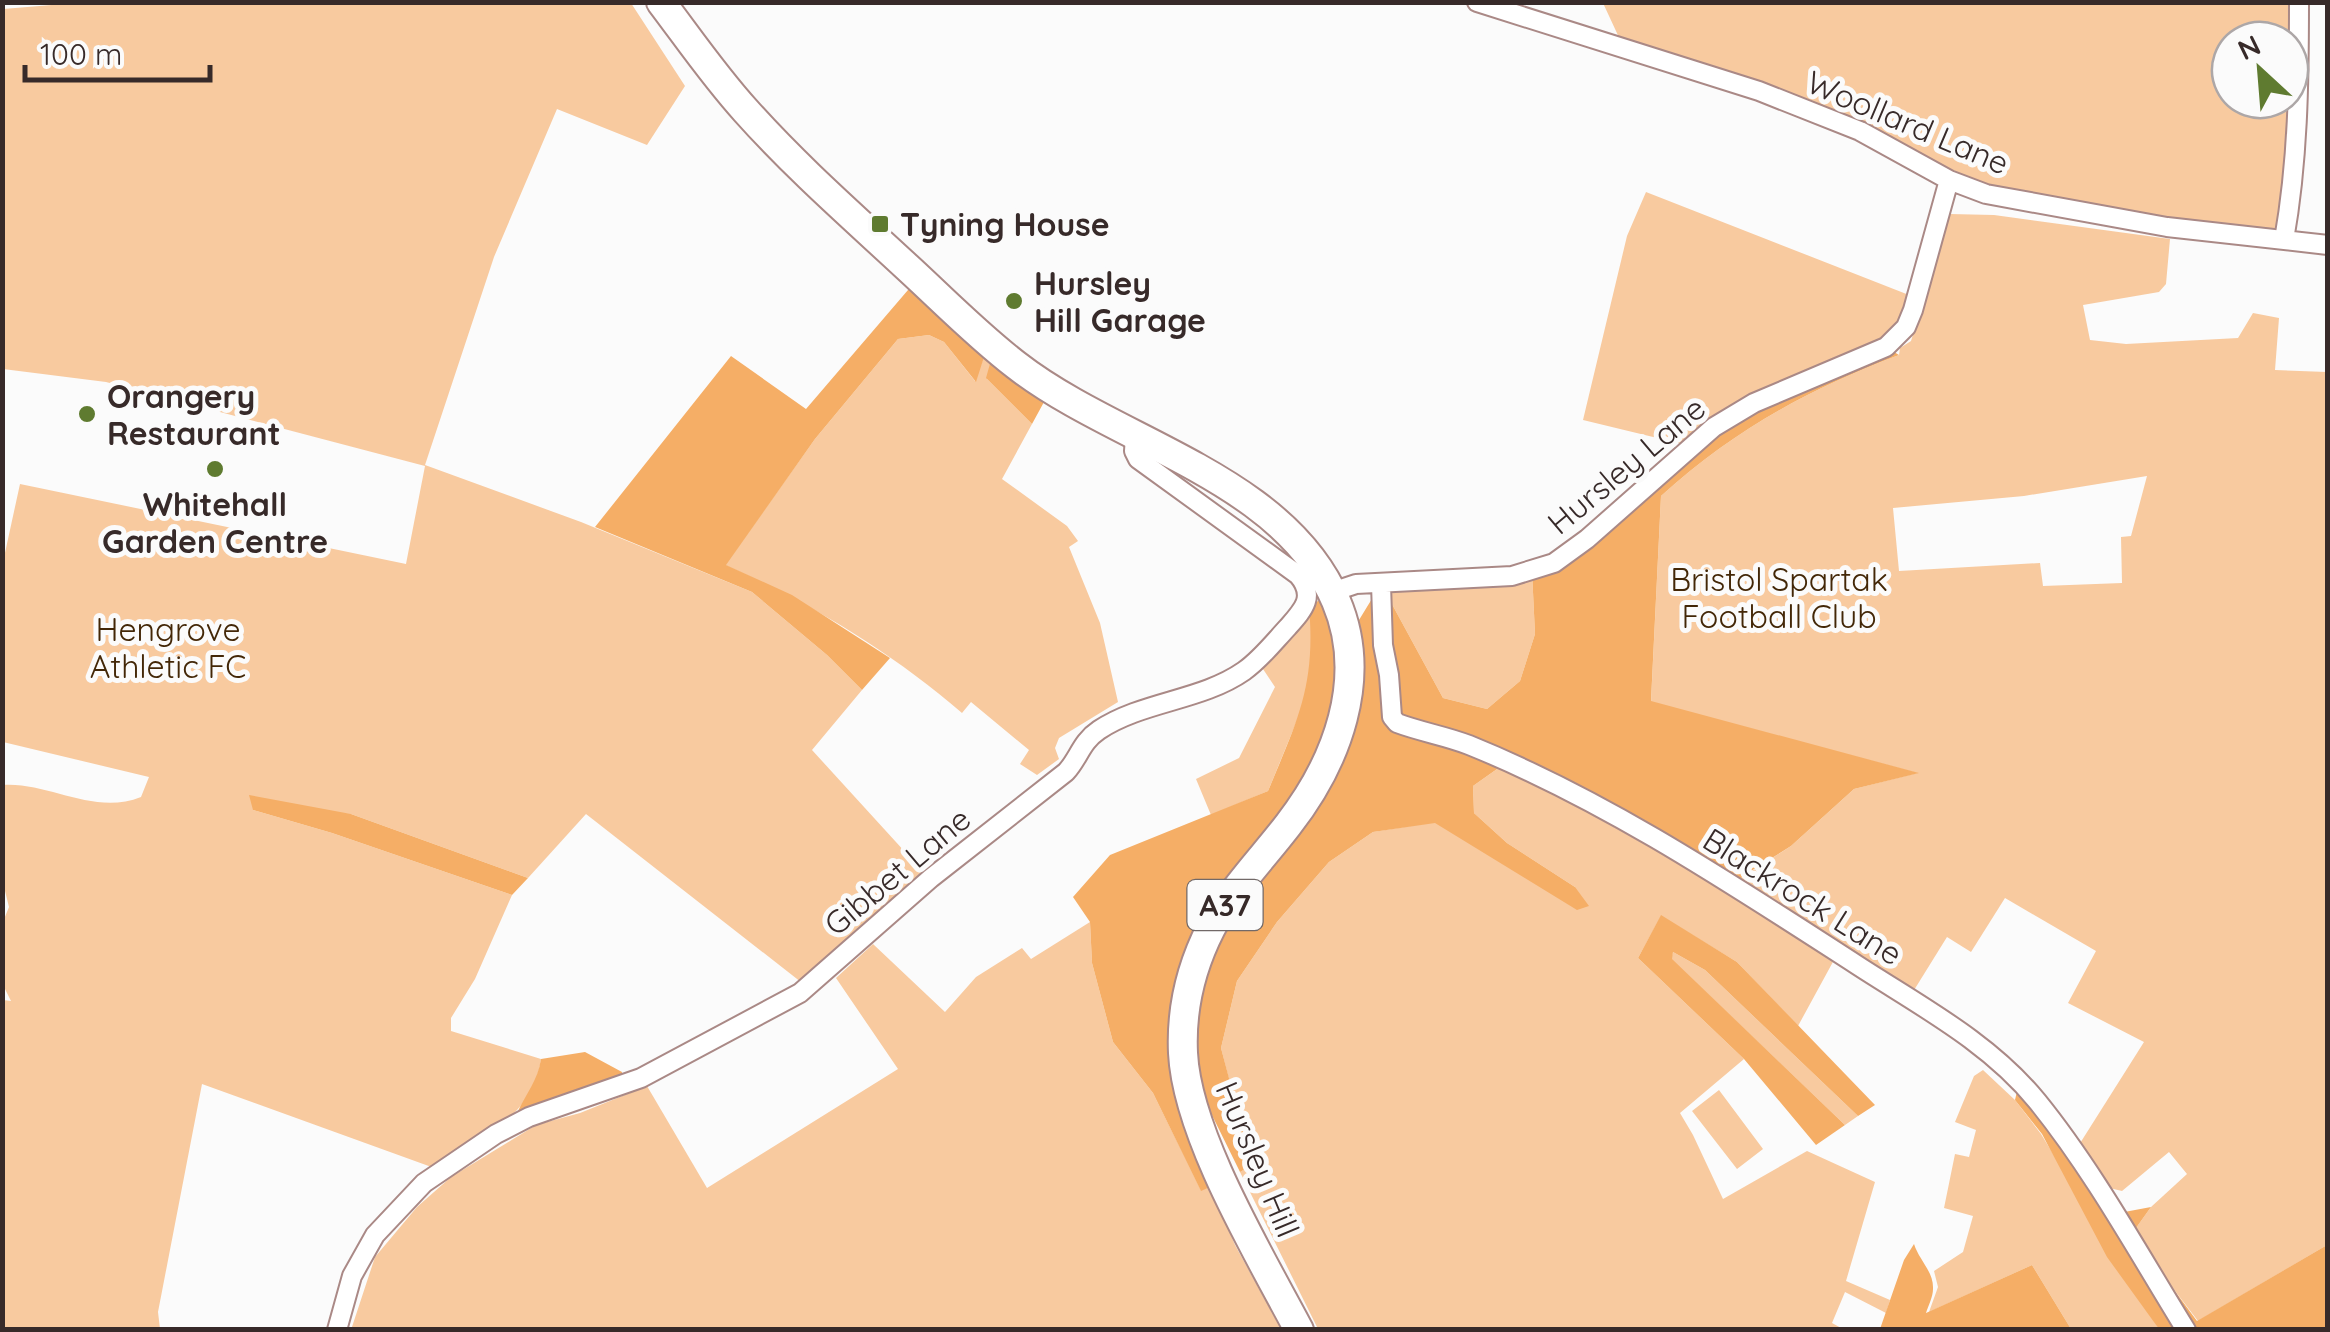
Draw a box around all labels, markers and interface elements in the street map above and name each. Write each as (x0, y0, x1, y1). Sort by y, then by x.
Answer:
scale bar (25, 20, 210, 82)
north arrow (2210, 20, 2310, 120)
text: N (2232, 27, 2266, 67)
text: 100 m (40, 35, 122, 73)
street label: Woollard Lane (1801, 61, 2015, 183)
place label: Tyning House (900, 204, 1110, 244)
marker: Tyning House (869, 213, 891, 235)
place label: Hursley Hill Garage (1034, 263, 1206, 340)
marker: Hursley Hill Garage (1003, 290, 1025, 312)
place label: Orangery Restaurant (107, 376, 281, 453)
street label: Hursley Lane (1539, 388, 1713, 542)
marker: Orangery Restaurant (76, 403, 98, 425)
marker: Whitehall Garden Centre (204, 458, 226, 480)
place label: Whitehall Garden Centre (102, 484, 328, 561)
park label: Bristol Spartak Football Club (1670, 559, 1888, 636)
park label: Hengrove Athletic FC (90, 609, 246, 686)
street label: Gibbet Lane (816, 798, 978, 944)
street label: Blackrock Lane (1696, 819, 1910, 973)
road number: A37 (1188, 880, 1262, 930)
street label: Hursley Hill (1207, 1075, 1309, 1243)

